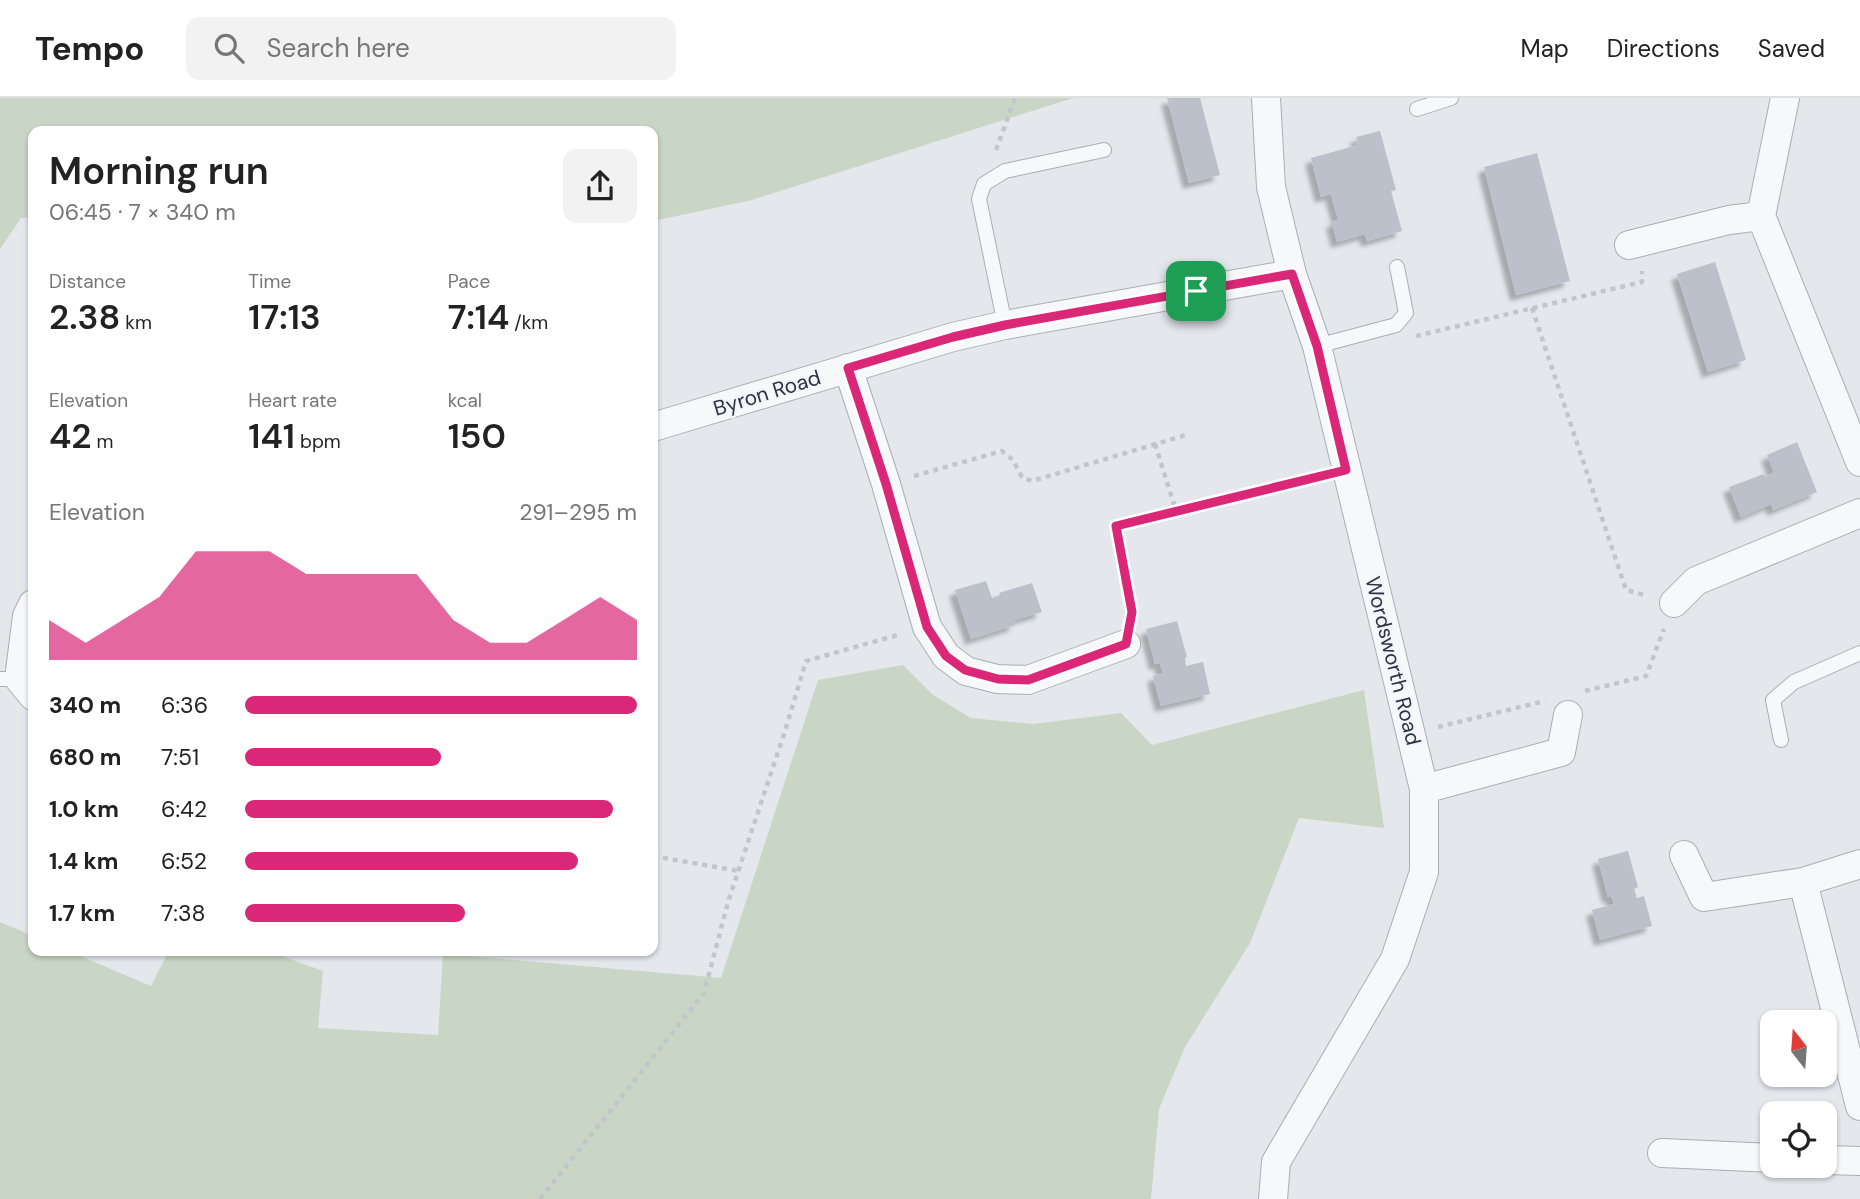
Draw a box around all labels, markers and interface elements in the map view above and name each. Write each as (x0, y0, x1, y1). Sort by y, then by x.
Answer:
search box (186, 17, 676, 80)
text: Tempo (35, 27, 144, 70)
icon: search (210, 29, 248, 67)
text: Search here (266, 31, 410, 65)
text: Map (1521, 33, 1569, 64)
text: Directions (1607, 33, 1720, 64)
text: Saved (1758, 33, 1825, 64)
text: Morning run (49, 146, 269, 196)
button: share (563, 149, 637, 223)
text: 06:45 · 7 × 340 m (49, 197, 236, 227)
pin (1166, 261, 1226, 321)
text: Distance (49, 269, 126, 294)
text: Time (248, 269, 291, 294)
text: Pace (448, 269, 490, 294)
icon: arrive (1177, 272, 1215, 310)
text: 2.38 (49, 294, 120, 340)
text: 17:13 (248, 294, 321, 340)
text: 7:14 (448, 294, 509, 340)
text: km (120, 310, 152, 335)
text: /km (509, 310, 548, 335)
street label: Byron Road (710, 363, 824, 423)
text: Elevation (49, 388, 128, 413)
text: Heart rate (248, 388, 337, 413)
text: kcal (448, 388, 482, 413)
text: 42 (49, 413, 92, 459)
text: 141 (248, 413, 295, 459)
text: 150 (448, 413, 506, 459)
text: m (92, 429, 114, 454)
text: bpm (295, 429, 341, 454)
text: Elevation (49, 497, 145, 527)
text: 291–295 m (519, 497, 637, 527)
street label: Wordsworth Road (1358, 574, 1428, 748)
text: 340 m (49, 690, 121, 720)
text: 6:36 (161, 690, 208, 720)
text: 680 m (49, 742, 121, 772)
text: 7:51 (161, 742, 199, 772)
text: 1.0 km (49, 794, 119, 824)
text: 6:42 (161, 794, 207, 824)
text: 1.4 km (49, 846, 118, 876)
text: 6:52 (161, 846, 207, 876)
text: 1.7 km (49, 898, 115, 928)
text: 7:38 (161, 898, 206, 928)
north arrow (1760, 1010, 1838, 1087)
map controls (1760, 1010, 1837, 1178)
button: locate (1760, 1101, 1837, 1178)

